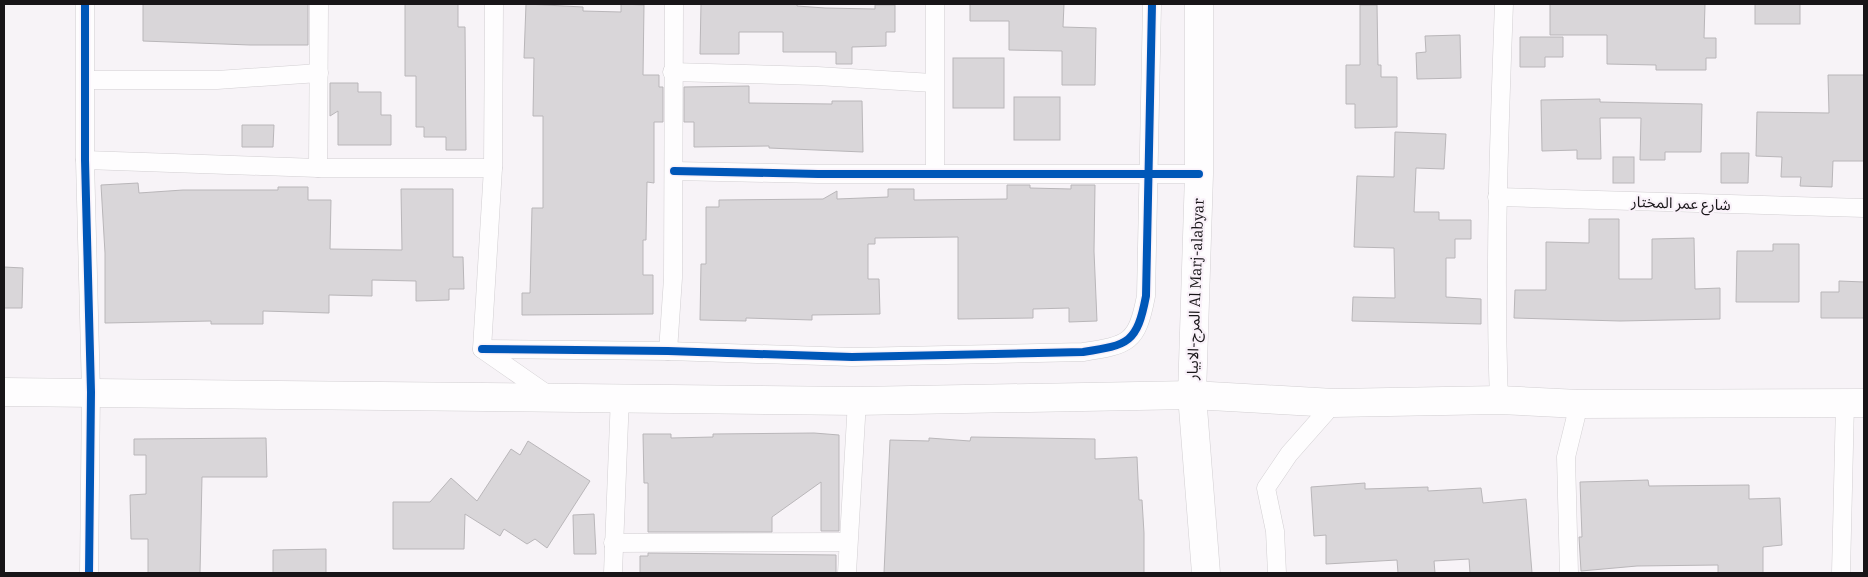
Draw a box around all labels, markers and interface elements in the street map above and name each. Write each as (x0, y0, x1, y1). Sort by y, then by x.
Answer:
street label: شارع عمر المختار (1630, 192, 1731, 217)
street label: المرج-الابيار Al Marj-alabyar (1182, 198, 1211, 381)

